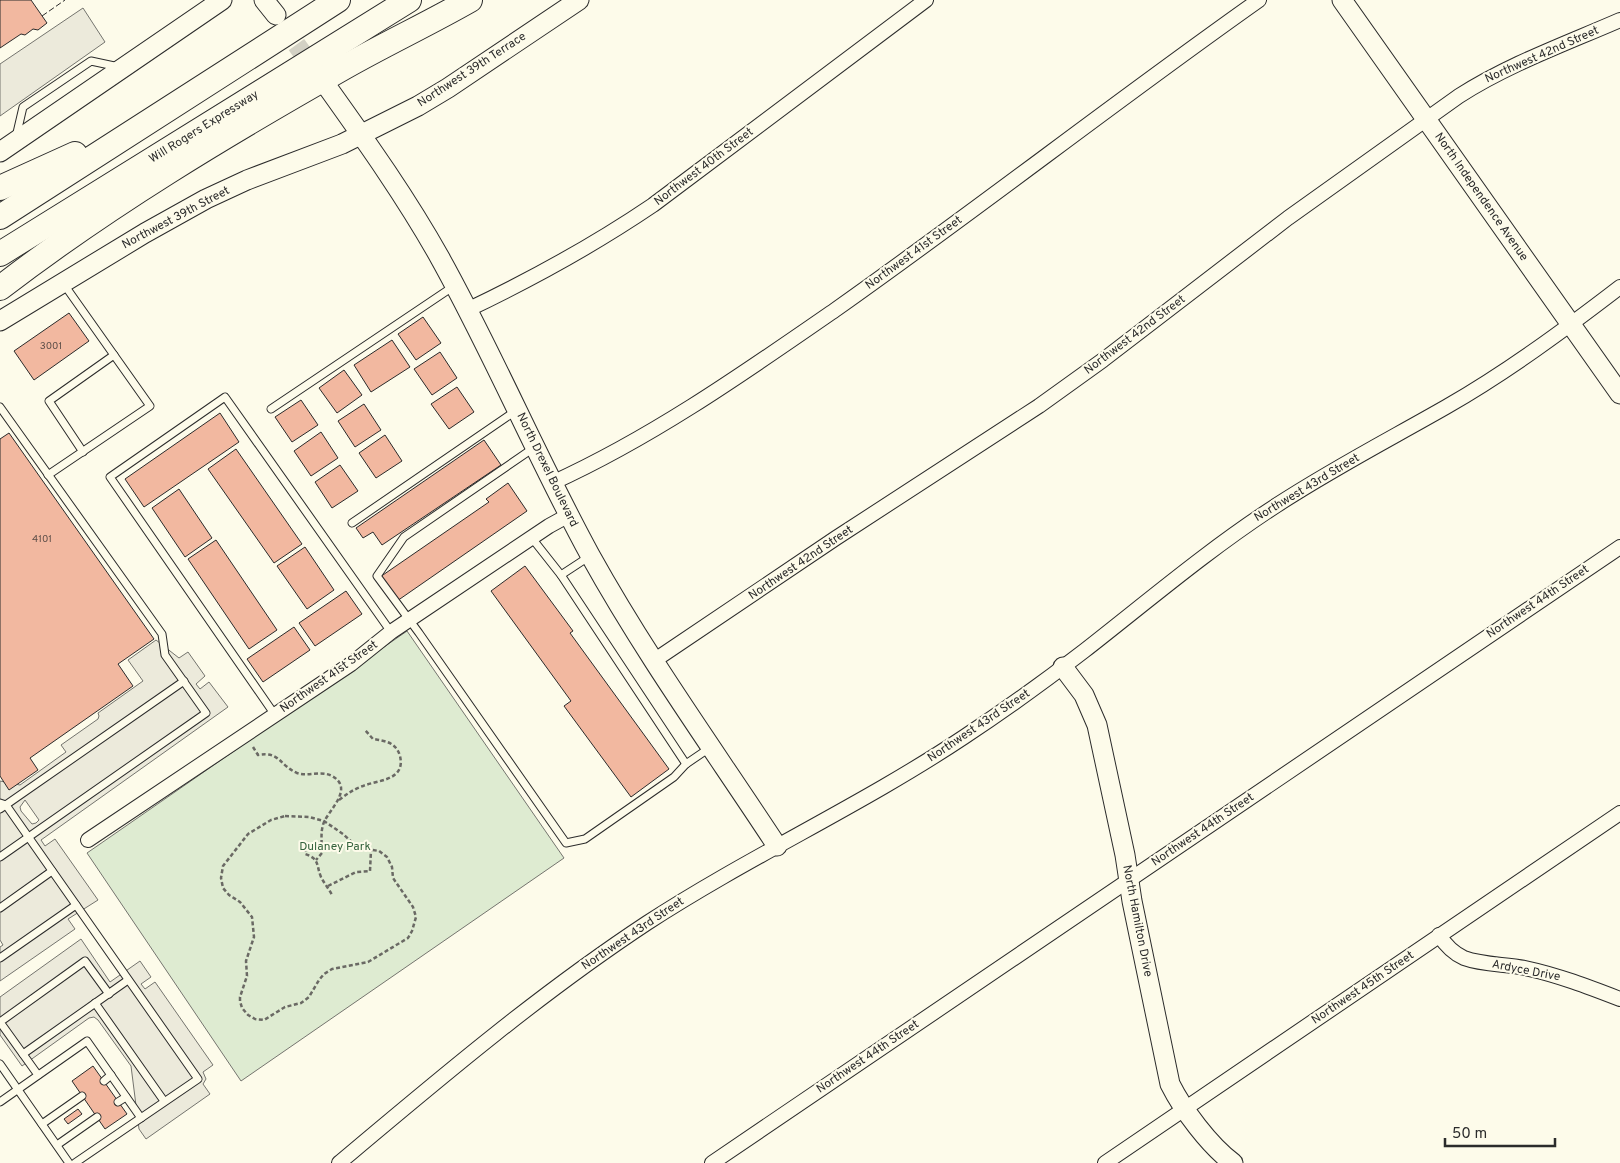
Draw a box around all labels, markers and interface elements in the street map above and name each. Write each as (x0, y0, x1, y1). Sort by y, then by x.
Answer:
street label: Northwest 42nd Street (1483, 23, 1601, 87)
street label: Northwest 39th Terrace (415, 29, 529, 111)
street label: Will Rogers Expressway (146, 87, 262, 167)
street label: Northwest 40th Street (651, 124, 757, 210)
street label: North Independence Avenue (1430, 130, 1532, 264)
street label: Northwest 39th Street (119, 183, 233, 253)
street label: Northwest 41st Street (862, 212, 966, 294)
street label: Northwest 42nd Street (1081, 292, 1189, 378)
house number: 3001 (40, 340, 62, 353)
street label: North Drexel Boulevard (512, 410, 582, 530)
street label: Northwest 43rd Street (1251, 450, 1363, 526)
street label: Northwest 42nd Street (746, 522, 856, 604)
house number: 4101 (32, 533, 52, 546)
street label: Northwest 44th Street (1484, 562, 1592, 642)
street label: Northwest 41st Street (277, 637, 381, 717)
street label: Northwest 43rd Street (925, 686, 1033, 766)
street label: Northwest 44th Street (1149, 790, 1257, 870)
park label: Dulaney Park (299, 839, 371, 855)
street label: North Hamilton Drive (1118, 864, 1156, 978)
street label: Northwest 43rd Street (579, 894, 687, 974)
street label: Northwest 45th Street (1309, 948, 1417, 1028)
street label: Ardyce Drive (1490, 957, 1562, 985)
street label: Northwest 44th Street (814, 1017, 922, 1097)
scale bar (1445, 1116, 1555, 1148)
text: 50 m (1452, 1125, 1487, 1144)

